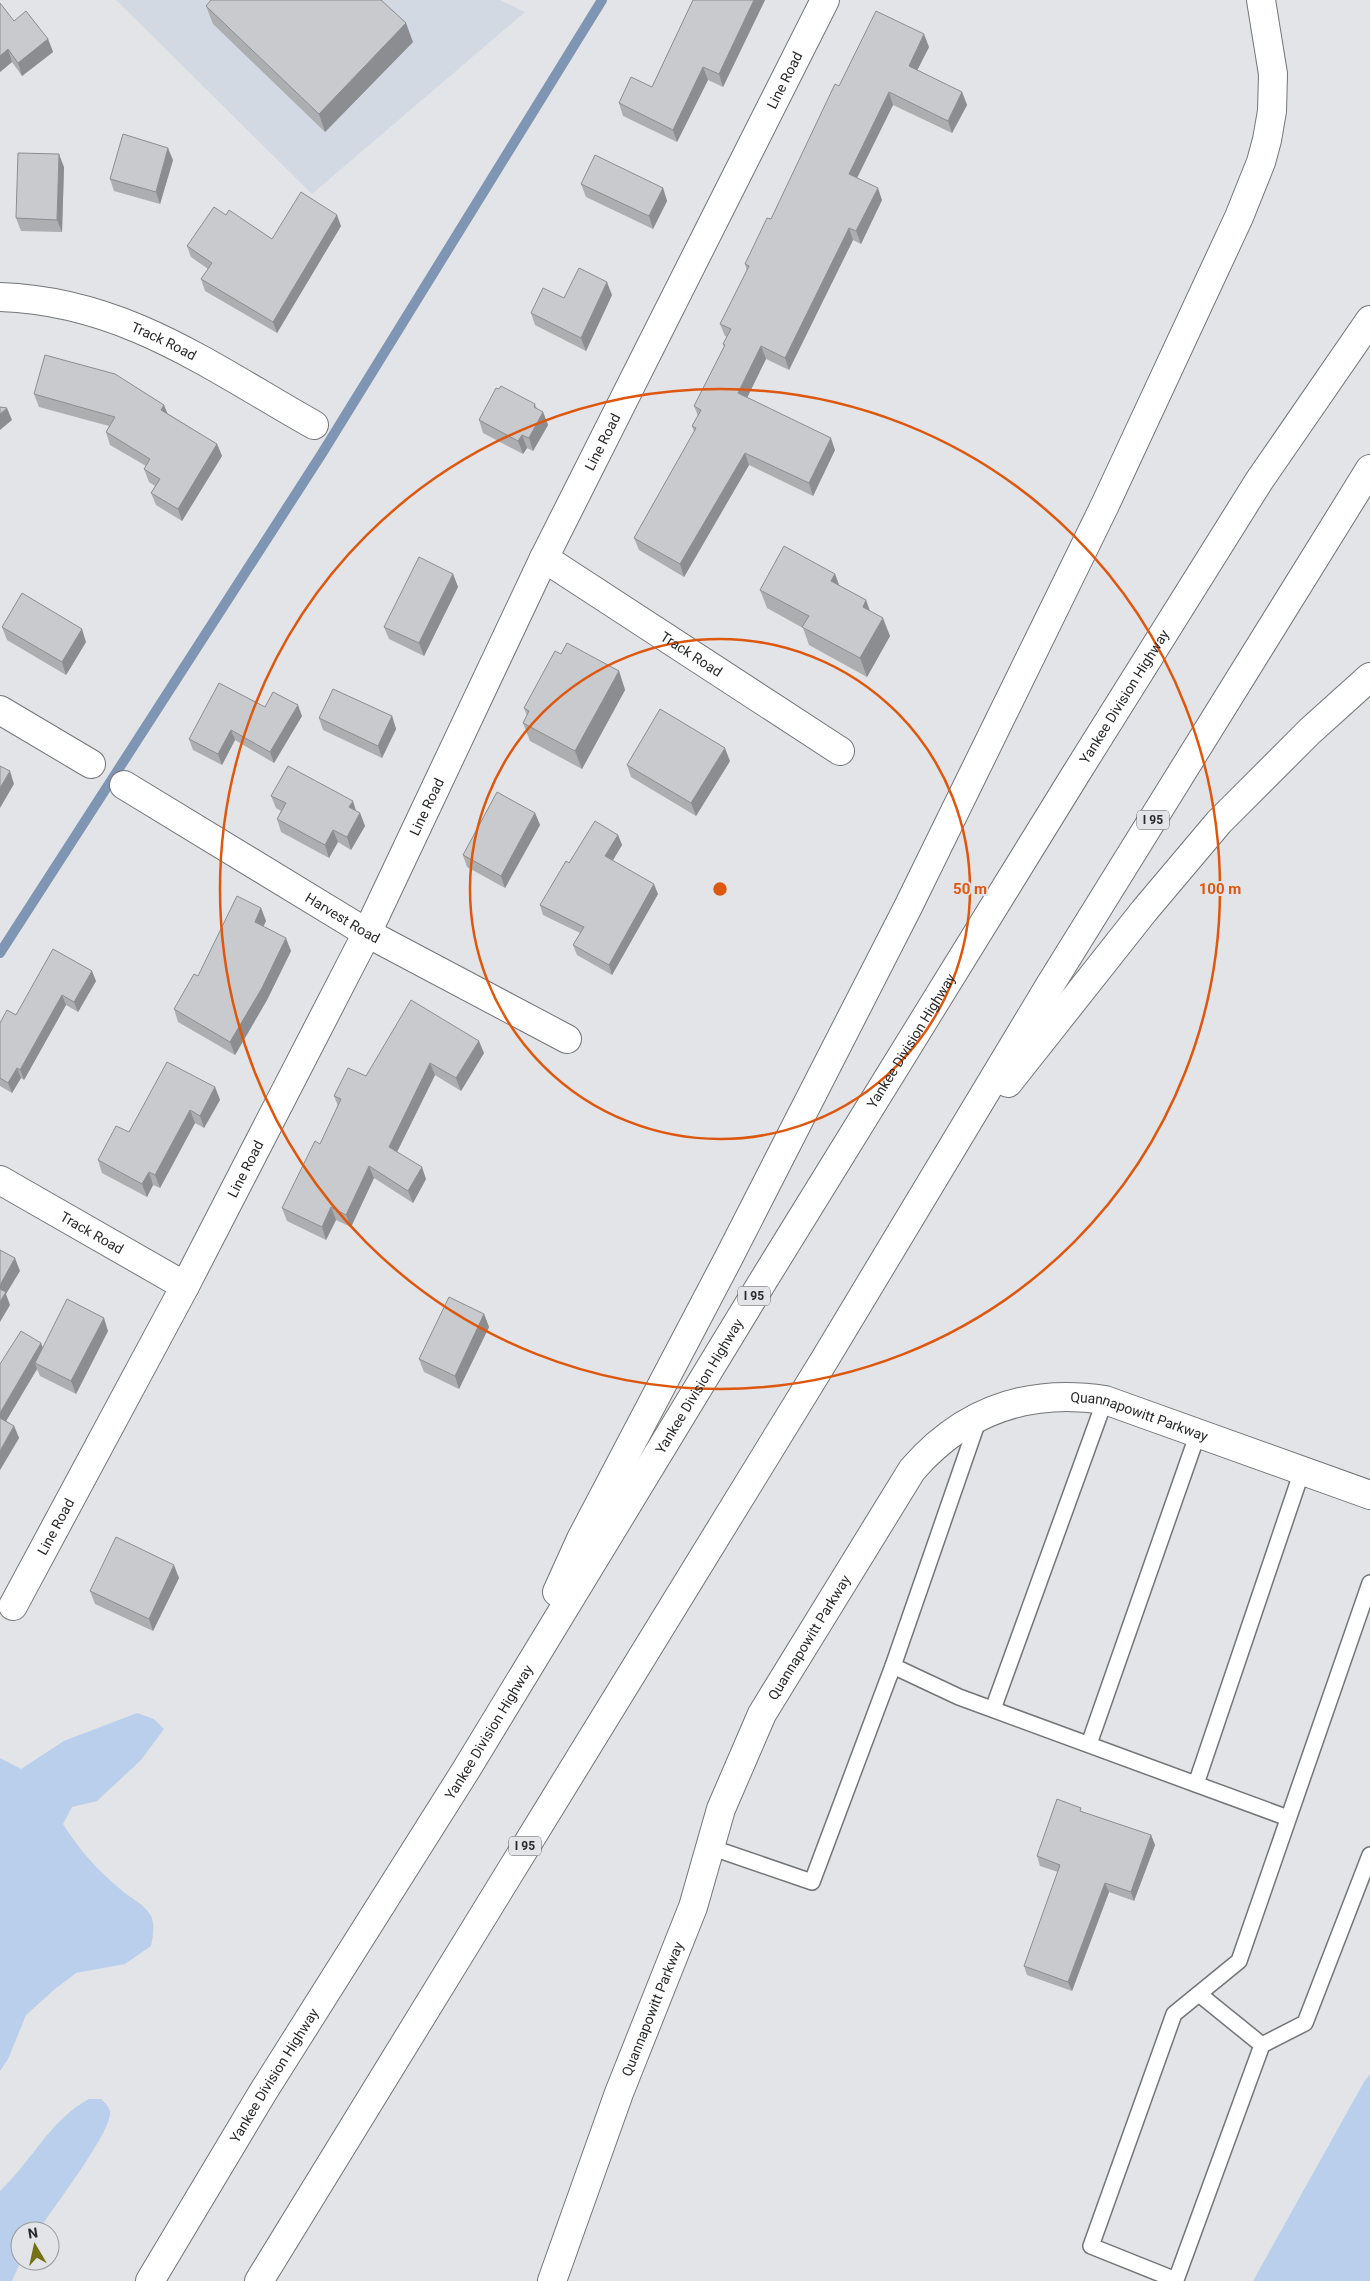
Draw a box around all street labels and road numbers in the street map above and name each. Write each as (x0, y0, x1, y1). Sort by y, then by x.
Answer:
street label: Line Road (764, 49, 806, 111)
street label: Track Road (129, 319, 199, 363)
street label: Line Road (581, 411, 623, 473)
street label: Yankee Division Highway (1076, 626, 1172, 766)
street label: Track Road (658, 628, 725, 680)
street label: Line Road (406, 775, 447, 838)
road number: I 95 (1137, 810, 1169, 830)
street label: Harvest Road (303, 889, 383, 946)
street label: Yankee Division Highway (864, 971, 959, 1111)
street label: Line Road (224, 1138, 267, 1200)
street label: Track Road (58, 1208, 126, 1257)
road number: I 95 (738, 1286, 770, 1305)
street label: Yankee Division Highway (652, 1315, 746, 1456)
street label: Quannapowitt Parkway (1070, 1389, 1210, 1444)
street label: Line Road (34, 1496, 77, 1558)
street label: Quannapowitt Parkway (765, 1572, 854, 1703)
street label: Yankee Division Highway (441, 1662, 536, 1802)
road number: I 95 (509, 1836, 541, 1855)
street label: Quannapowitt Parkway (618, 1939, 687, 2079)
street label: Yankee Division Highway (227, 2005, 322, 2146)

